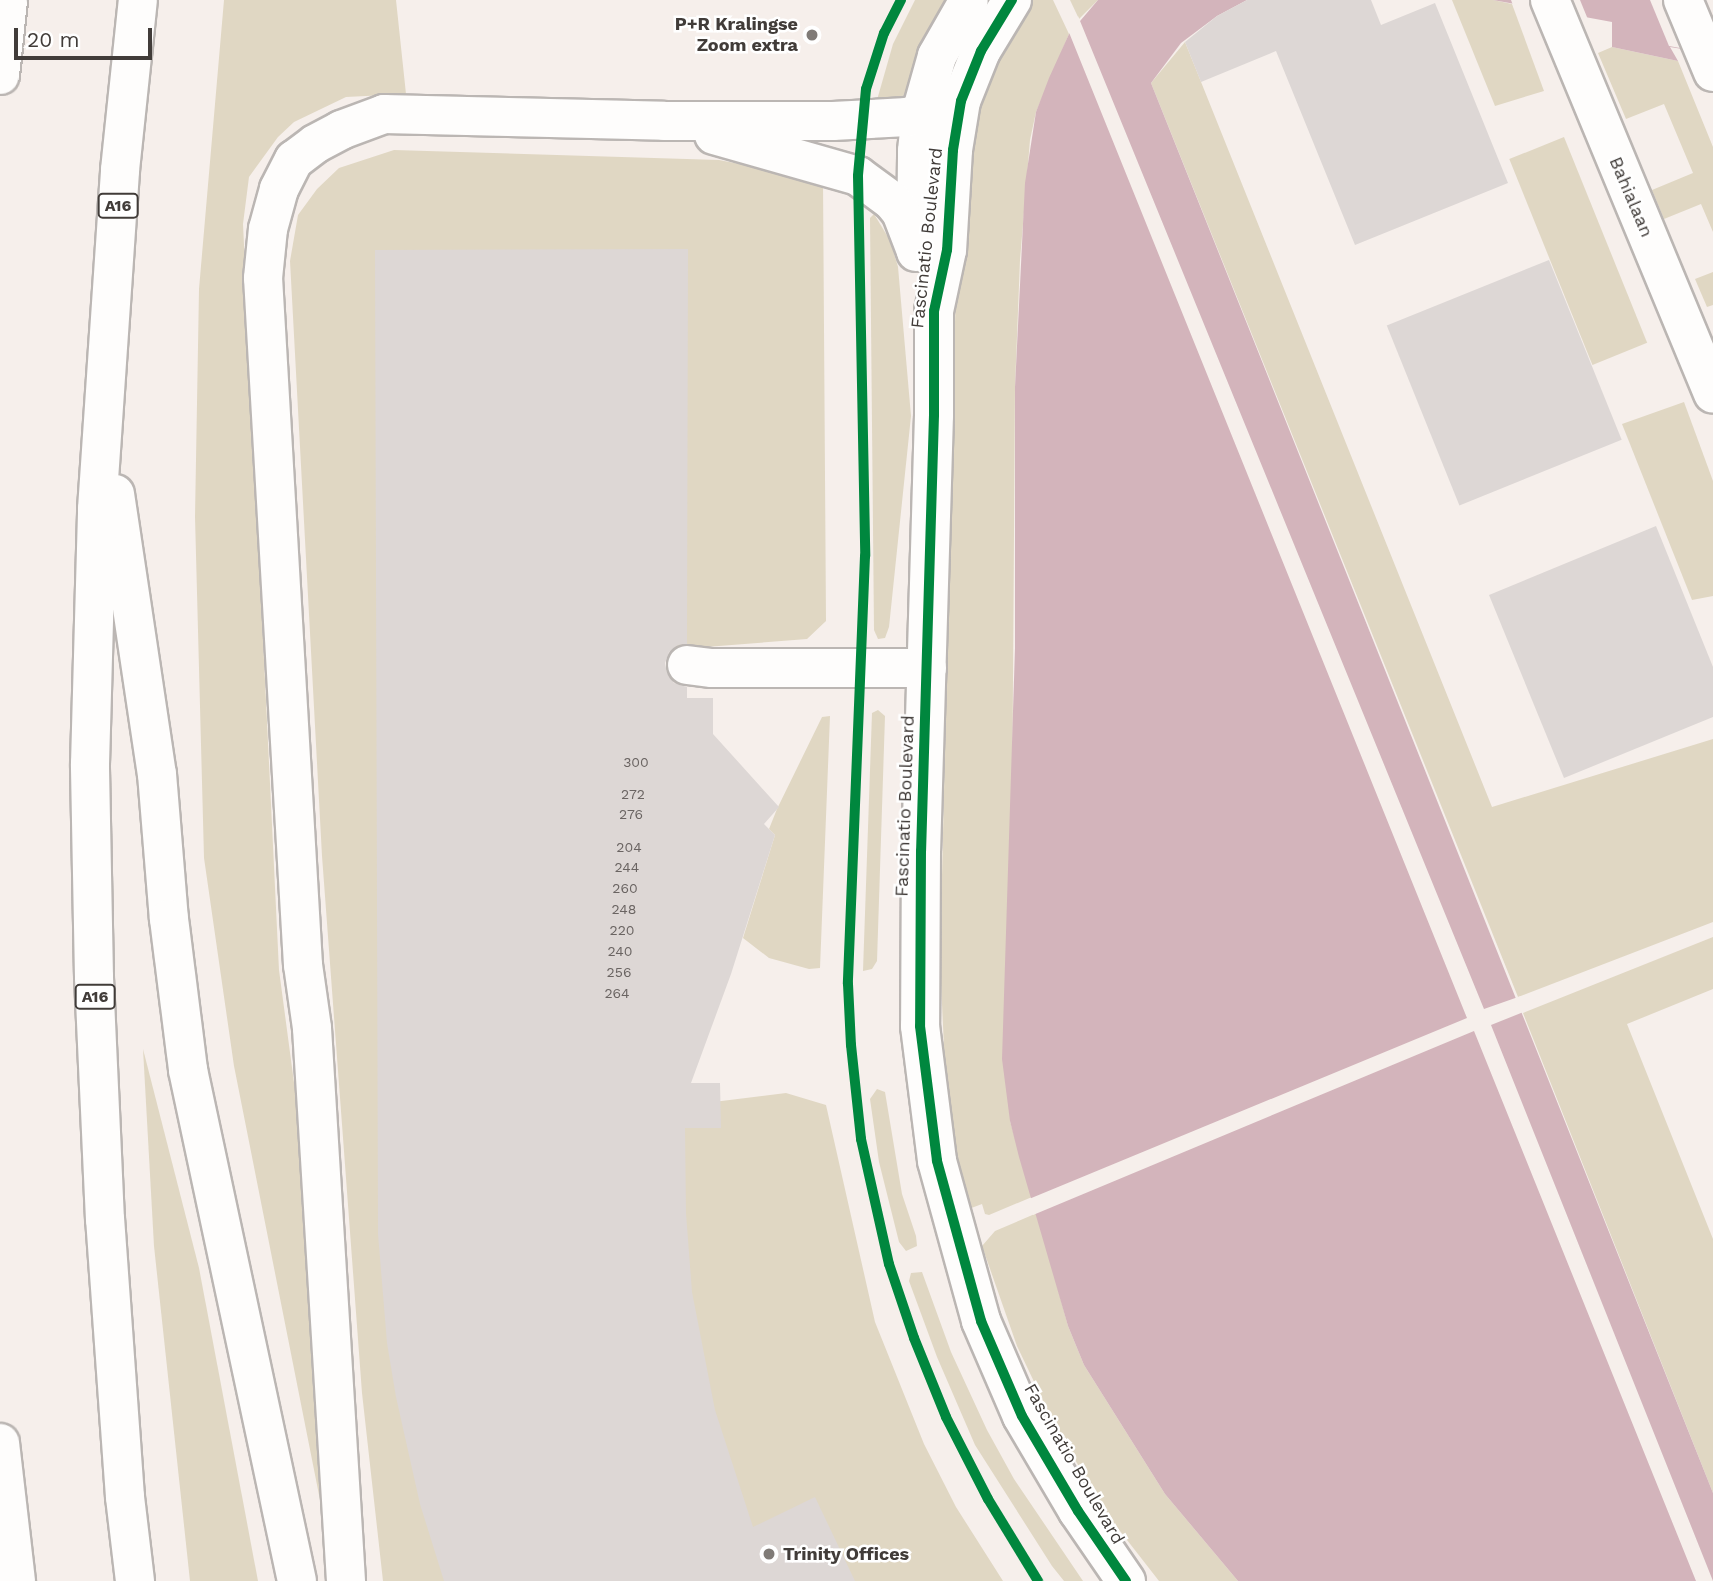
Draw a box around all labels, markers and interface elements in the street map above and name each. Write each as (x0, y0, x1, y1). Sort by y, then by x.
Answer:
scale bar (18, 14, 156, 58)
place label: P+R Kralingse Zoom extra (675, 14, 798, 56)
text: 20 m (27, 27, 79, 52)
marker: P+R Kralingse Zoom extra (804, 27, 820, 43)
street label: Fascinatio Boulevard (907, 146, 947, 330)
street label: Bahialaan (1604, 154, 1658, 240)
road number: A16 (97, 194, 139, 218)
street label: Fascinatio Boulevard (891, 715, 919, 897)
house number: 300 (623, 754, 649, 770)
house number: 272 (621, 786, 645, 802)
house number: 276 (619, 806, 643, 822)
house number: 204 (616, 839, 642, 855)
house number: 244 (615, 859, 639, 875)
house number: 260 (612, 880, 638, 896)
house number: 248 (612, 901, 636, 917)
house number: 220 (609, 922, 635, 938)
house number: 240 (607, 943, 633, 959)
house number: 256 (607, 964, 631, 980)
road number: A16 (74, 984, 116, 1009)
house number: 264 (604, 985, 630, 1001)
street label: Fascinatio Boulevard (1019, 1380, 1129, 1548)
place label: Trinity Offices (783, 1543, 910, 1565)
marker: Trinity Offices (761, 1546, 777, 1562)

